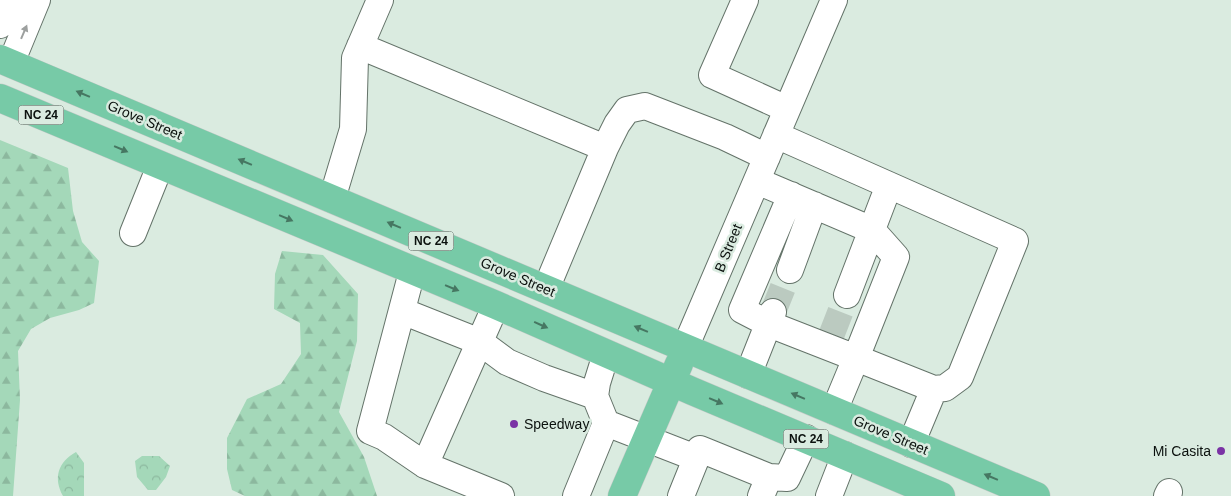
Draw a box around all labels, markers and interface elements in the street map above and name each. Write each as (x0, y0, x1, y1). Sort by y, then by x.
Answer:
one-way arrow (20, 25, 28, 39)
one-way arrow (75, 90, 90, 98)
street label: Grove Street (105, 97, 185, 143)
road number: NC 24 (18, 106, 64, 124)
one-way arrow (114, 145, 128, 153)
one-way arrow (237, 157, 252, 165)
one-way arrow (279, 215, 293, 223)
one-way arrow (387, 221, 401, 229)
street label: B Street (711, 221, 745, 274)
road number: NC 24 (408, 232, 454, 250)
street label: Grove Street (478, 254, 558, 300)
one-way arrow (445, 284, 459, 292)
one-way arrow (534, 322, 548, 330)
one-way arrow (633, 325, 648, 333)
one-way arrow (790, 392, 805, 400)
one-way arrow (709, 397, 724, 405)
street label: Grove Street (851, 412, 931, 458)
place label: Speedway (524, 416, 589, 432)
marker: Speedway (508, 418, 520, 430)
road number: NC 24 (784, 429, 828, 448)
place label: Mi Casita (1153, 443, 1211, 459)
marker: Mi Casita (1215, 445, 1227, 457)
one-way arrow (984, 473, 998, 481)

